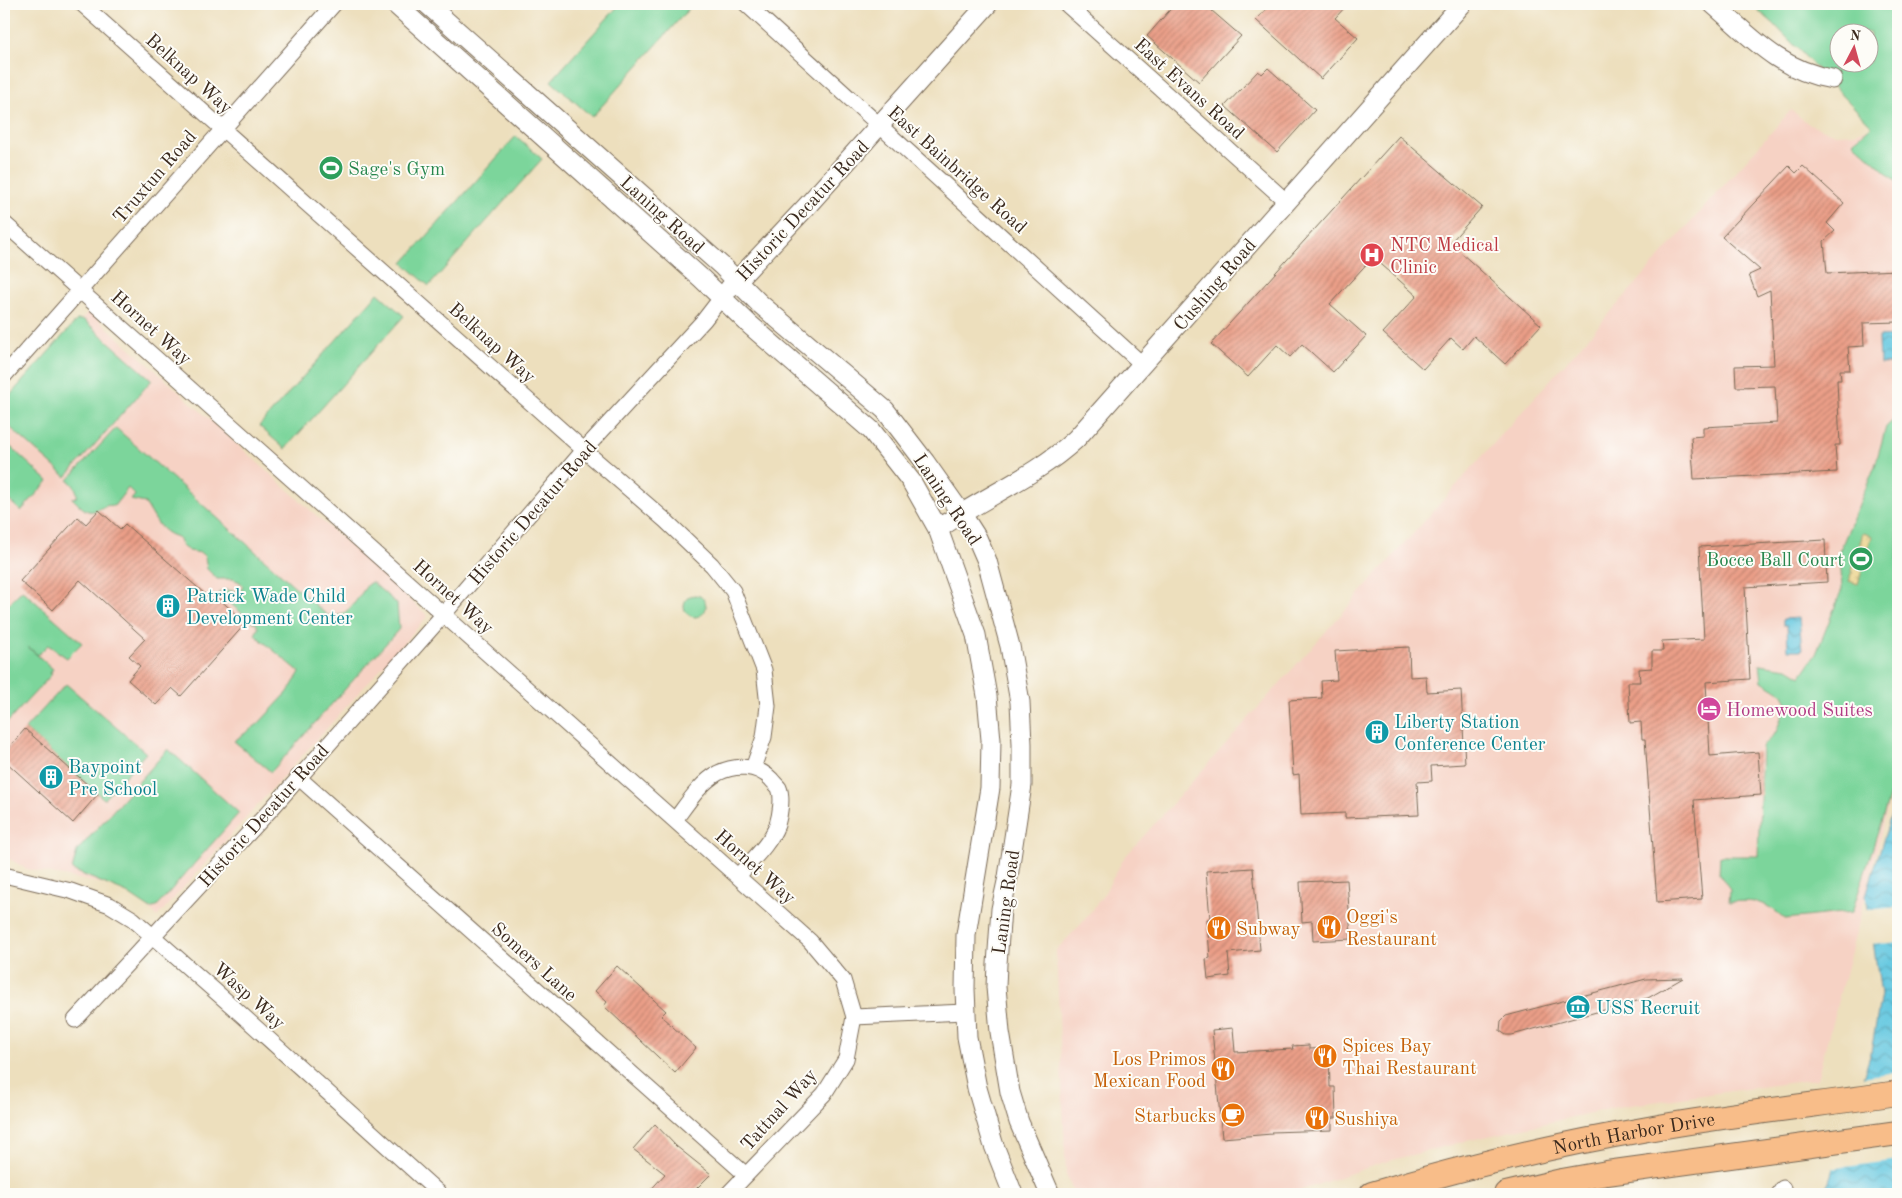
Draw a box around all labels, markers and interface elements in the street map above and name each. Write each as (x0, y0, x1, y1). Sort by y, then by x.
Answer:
north arrow (1830, 22, 1880, 72)
text: N (1849, 29, 1862, 44)
street label: Belknap Way (141, 31, 235, 119)
street label: East Evans Road (1130, 36, 1247, 144)
street label: East Bainbridge Road (883, 104, 1030, 238)
street label: Truxtun Road (111, 128, 201, 228)
street label: Historic Decatur Road (734, 138, 874, 286)
sports icon: Sage's Gym (318, 155, 344, 181)
place label: Sage's Gym (348, 161, 445, 180)
street label: Laning Road (616, 173, 707, 258)
street label: Cushing Road (1171, 236, 1261, 335)
place label: NTC Medical Clinic (1390, 237, 1499, 278)
hospital icon: NTC Medical Clinic (1359, 242, 1385, 268)
street label: Hornet Way (106, 288, 194, 370)
street label: Belknap Way (444, 300, 538, 388)
street label: Historic Decatur Road (466, 438, 602, 589)
street label: Laning Road (909, 451, 983, 550)
sports icon: Bocce Ball Court (1848, 546, 1874, 572)
place label: Bocce Ball Court (1706, 552, 1844, 571)
street label: Hornet Way (408, 557, 496, 639)
place label: Patrick Wade Child Development Center (186, 588, 353, 629)
building icon: Patrick Wade Child Development Center (155, 593, 181, 619)
hotel icon: Homewood Suites (1696, 696, 1722, 722)
place label: Homewood Suites (1726, 702, 1873, 721)
place label: Liberty Station Conference Center (1394, 714, 1546, 755)
building icon: Liberty Station Conference Center (1364, 719, 1390, 745)
street label: Historic Decatur Road (196, 742, 334, 892)
place label: Baypoint Pre School (68, 759, 157, 800)
building icon: Baypoint Pre School (38, 764, 64, 790)
street label: Hornet Way (710, 827, 798, 909)
street label: Laning Road (991, 849, 1024, 956)
place label: Oggi's Restaurant (1346, 909, 1437, 950)
restaurant icon: Oggi's Restaurant (1316, 914, 1342, 940)
restaurant icon: Subway (1206, 915, 1232, 941)
street label: Somers Lane (487, 920, 580, 1006)
place label: Subway (1236, 921, 1301, 940)
street label: Wasp Way (209, 960, 288, 1034)
museum icon: USS Recruit (1565, 994, 1591, 1020)
place label: USS Recruit (1596, 1000, 1700, 1019)
place label: Spices Bay Thai Restaurant (1342, 1038, 1477, 1079)
restaurant icon: Spices Bay Thai Restaurant (1312, 1043, 1338, 1069)
place label: Los Primos Mexican Food (1093, 1051, 1206, 1092)
restaurant icon: Los Primos Mexican Food (1210, 1056, 1236, 1082)
street label: Tattnal Way (738, 1066, 821, 1155)
cafe icon: Starbucks (1220, 1102, 1246, 1128)
restaurant icon: Sushiya (1304, 1105, 1330, 1131)
place label: Starbucks (1134, 1108, 1216, 1127)
place label: Sushiya (1334, 1111, 1399, 1130)
street label: North Harbor Drive (1551, 1111, 1716, 1159)

